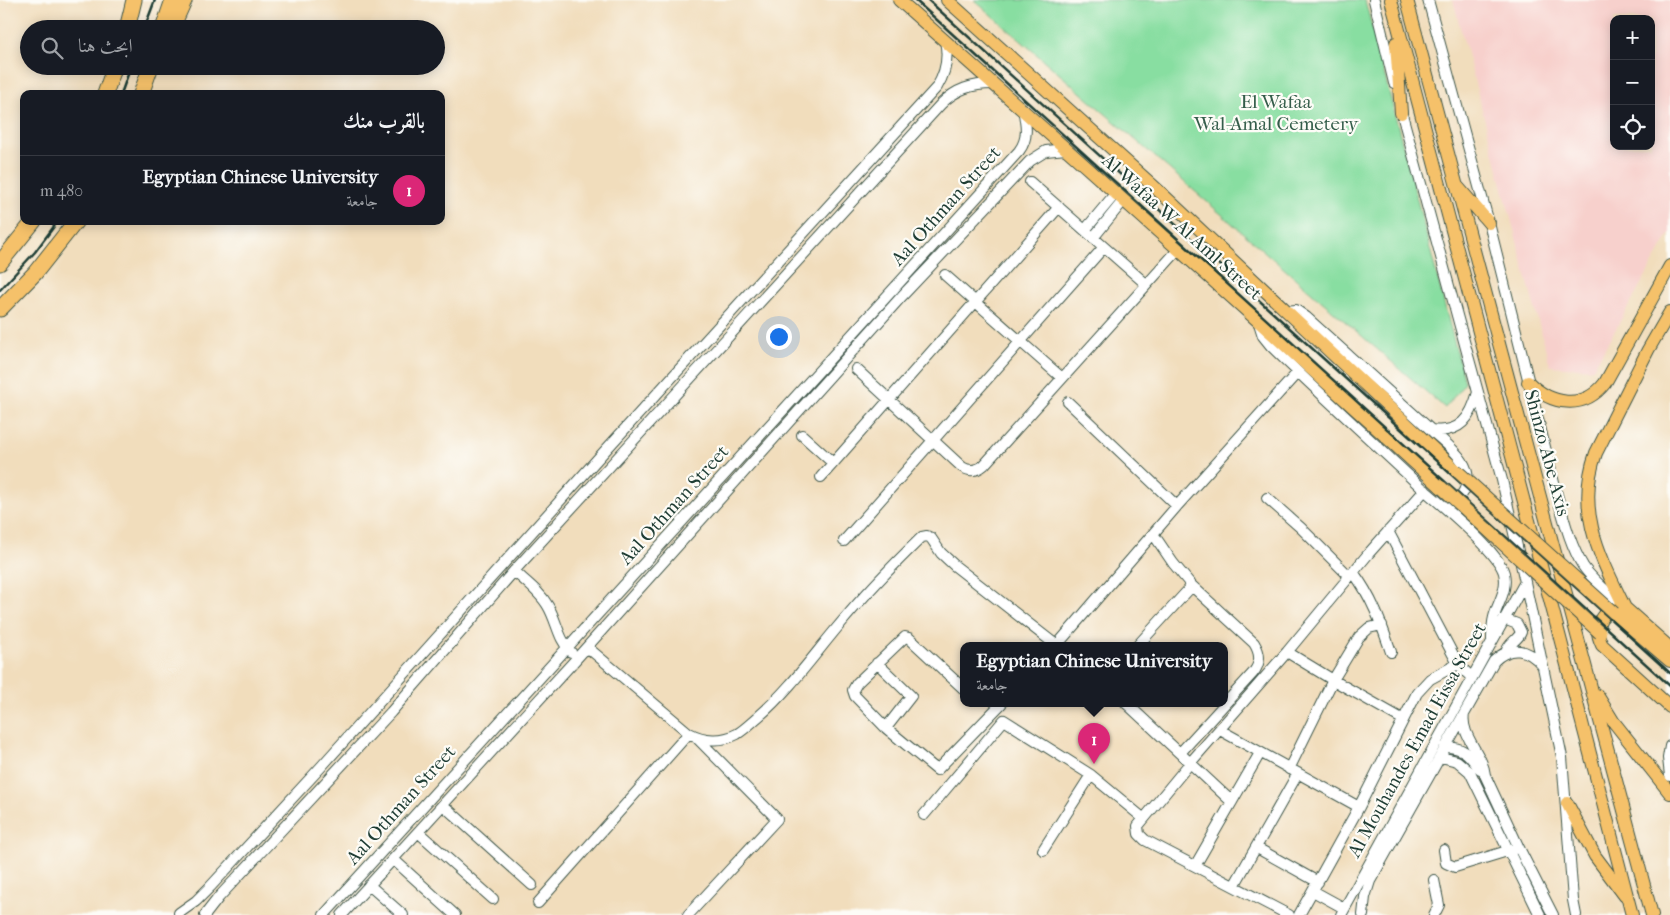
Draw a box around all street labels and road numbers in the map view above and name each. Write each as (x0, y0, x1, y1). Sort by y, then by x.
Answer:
street label: Aal Othman Street (886, 142, 1005, 271)
street label: Al Wafaa W Al Aml Street (1097, 149, 1267, 305)
street label: Shinzo Abe Axis (1520, 387, 1574, 519)
street label: Aal Othman Street (614, 441, 733, 570)
street label: Al Mouhandes Emad Eissa Street (1343, 619, 1491, 862)
street label: Aal Othman Street (341, 741, 460, 870)

